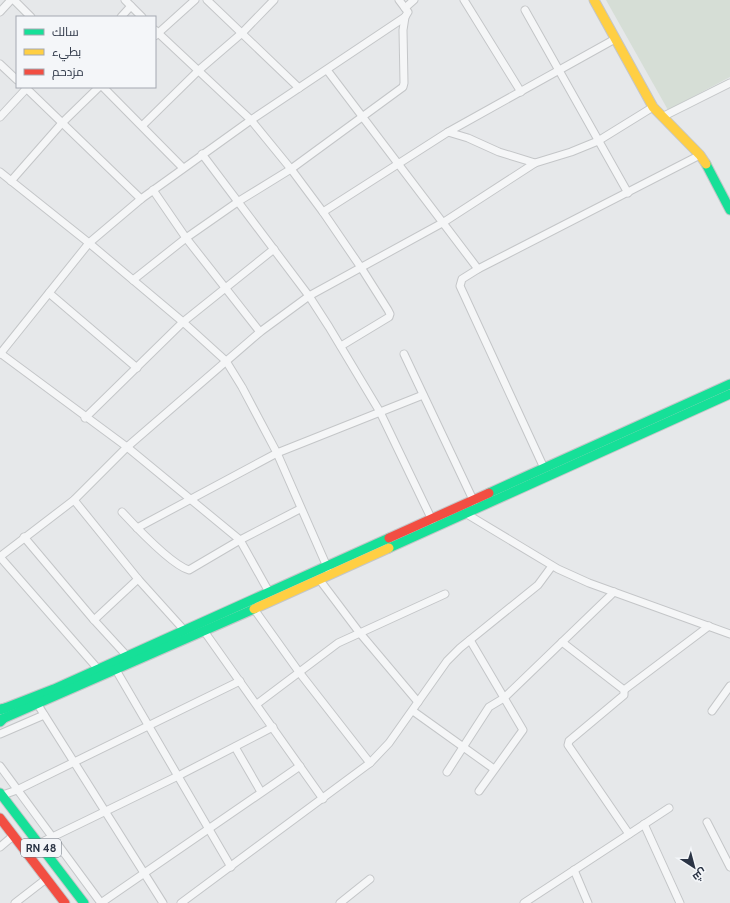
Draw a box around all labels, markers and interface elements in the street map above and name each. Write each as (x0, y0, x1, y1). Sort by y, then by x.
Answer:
legend (16, 16, 156, 88)
text: سالك (52, 24, 79, 39)
text: بطيء (52, 44, 81, 62)
text: مزدحم (52, 64, 84, 80)
road number: RN 48 (21, 839, 61, 857)
north arrow (674, 847, 714, 887)
text: ش (690, 865, 710, 885)

